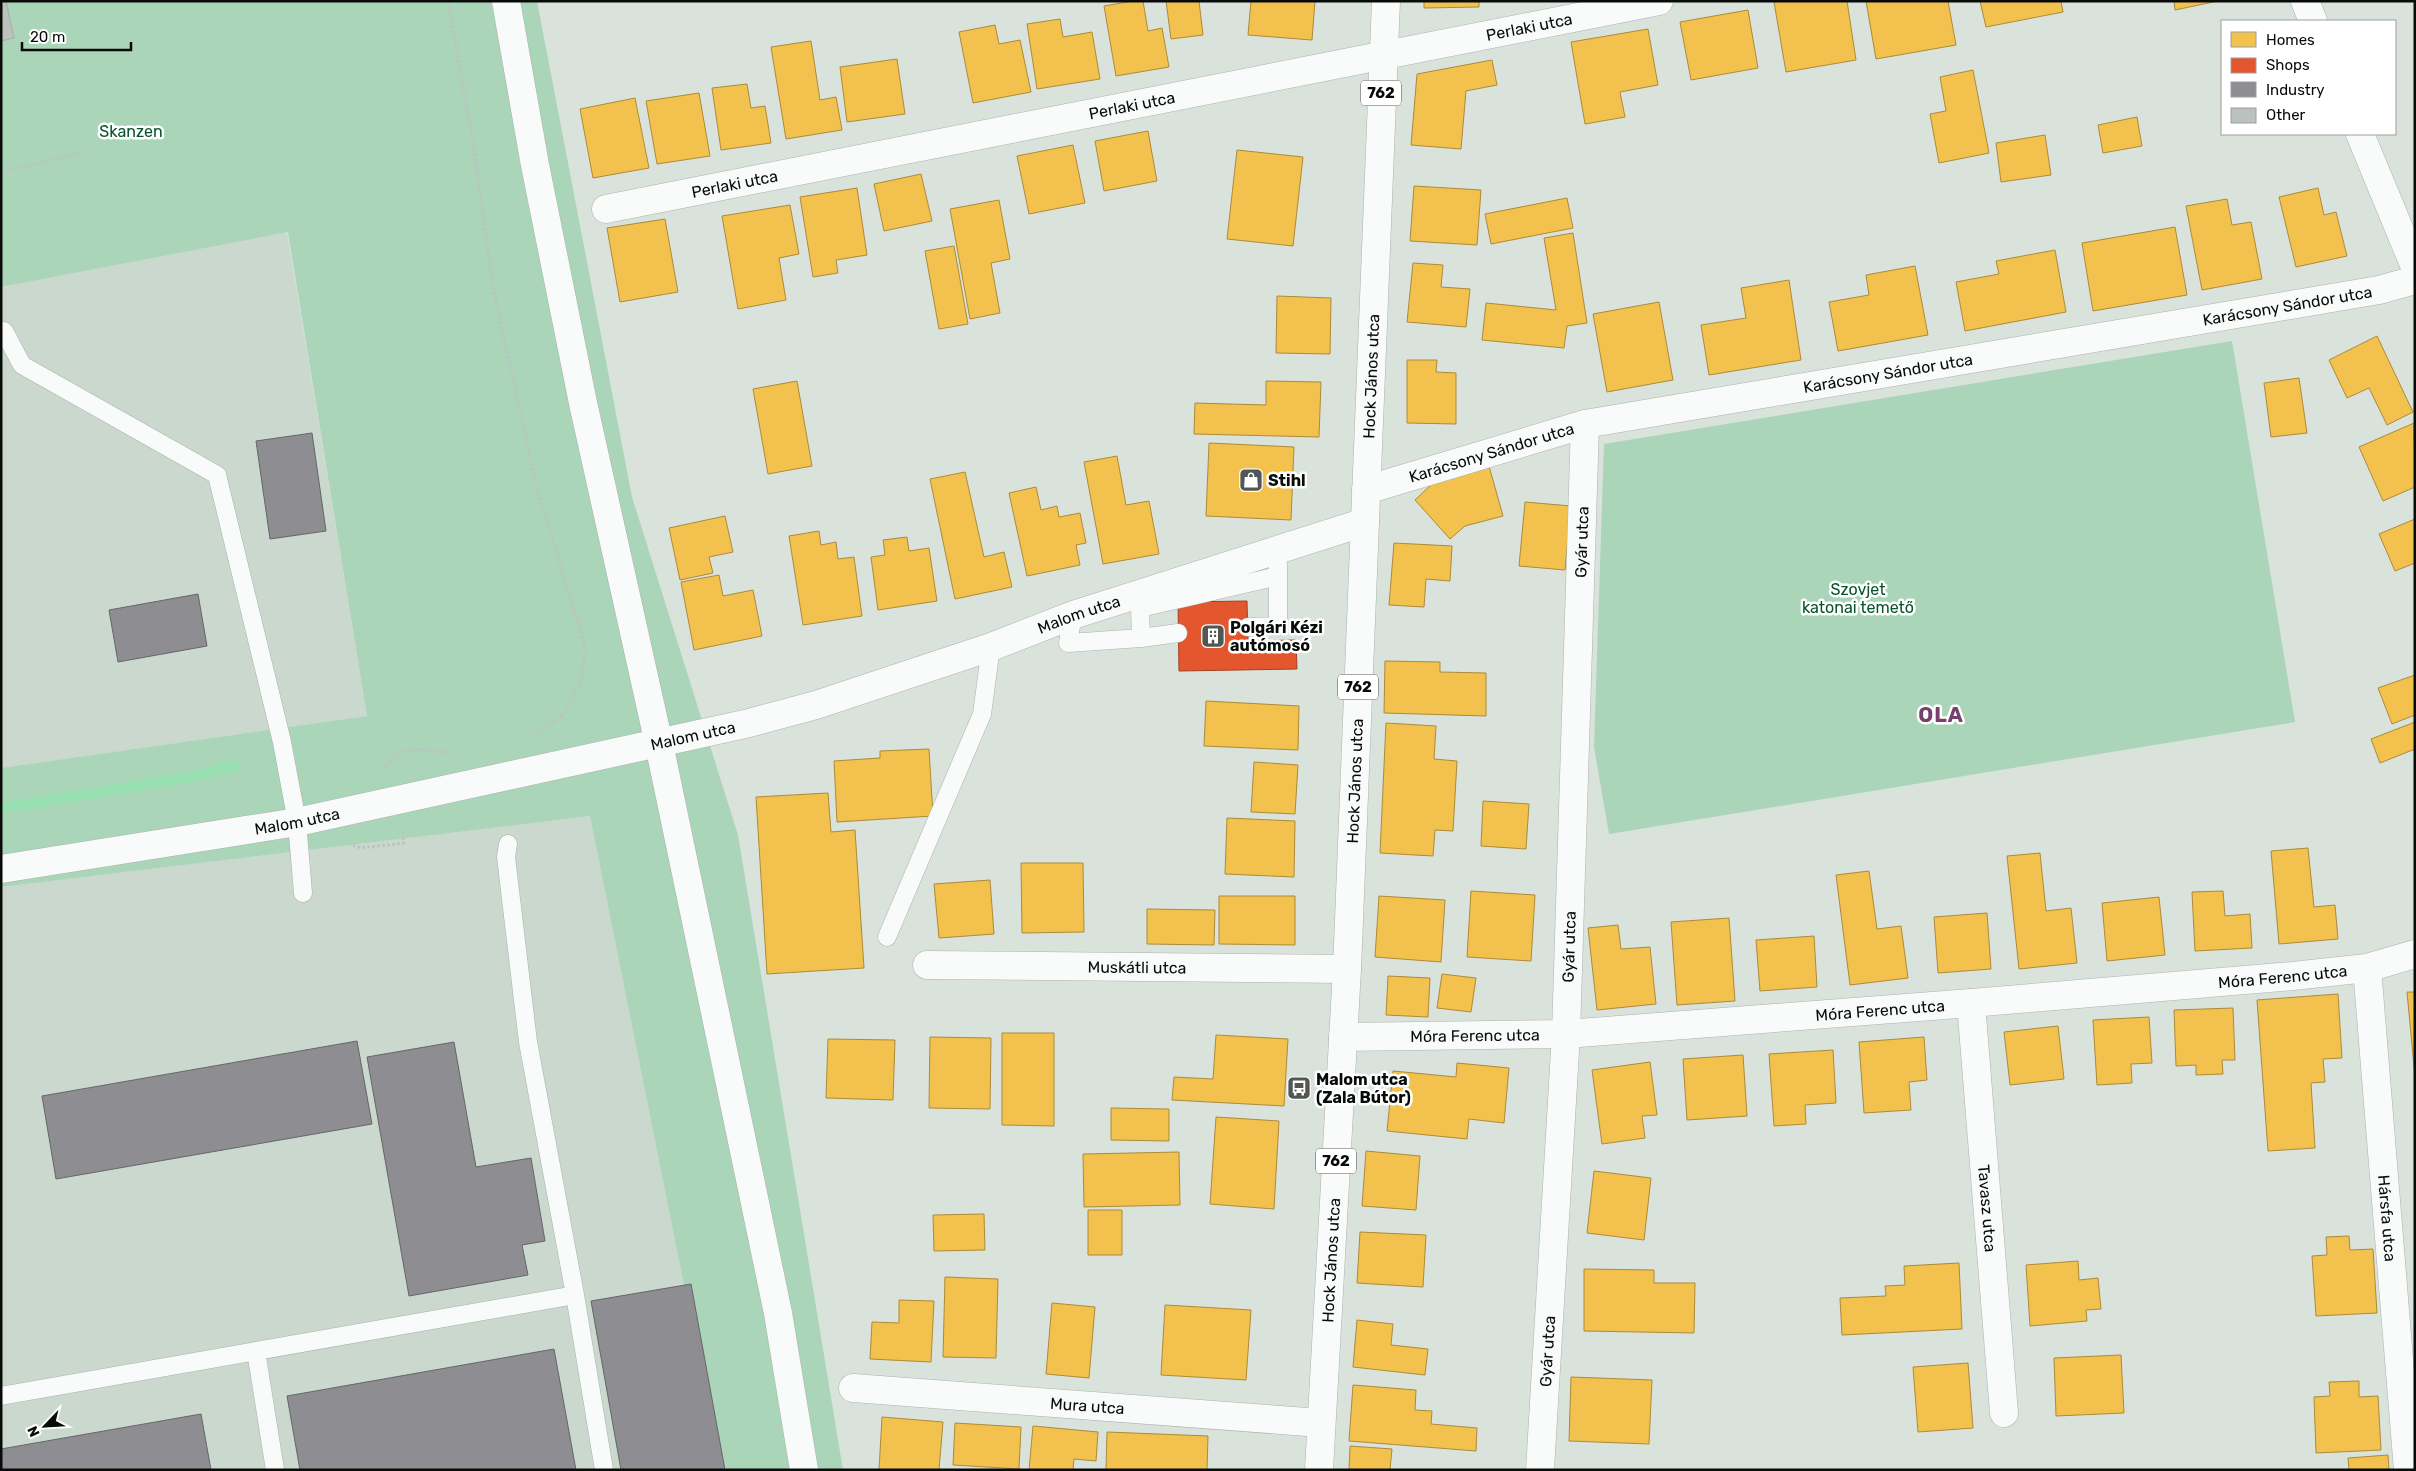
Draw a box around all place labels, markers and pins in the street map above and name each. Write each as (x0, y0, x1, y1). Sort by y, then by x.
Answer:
shop icon: Stihl (1238, 467, 1264, 493)
place label: Stihl (1268, 471, 1306, 490)
place label: Polgári Kézi autómosó (1230, 618, 1323, 655)
building icon: Polgári Kézi autómosó (1200, 623, 1226, 649)
place label: Malom utca (Zala Bútor) (1316, 1070, 1411, 1107)
bus stop icon: Malom utca (Zala Bútor) (1286, 1075, 1312, 1101)

